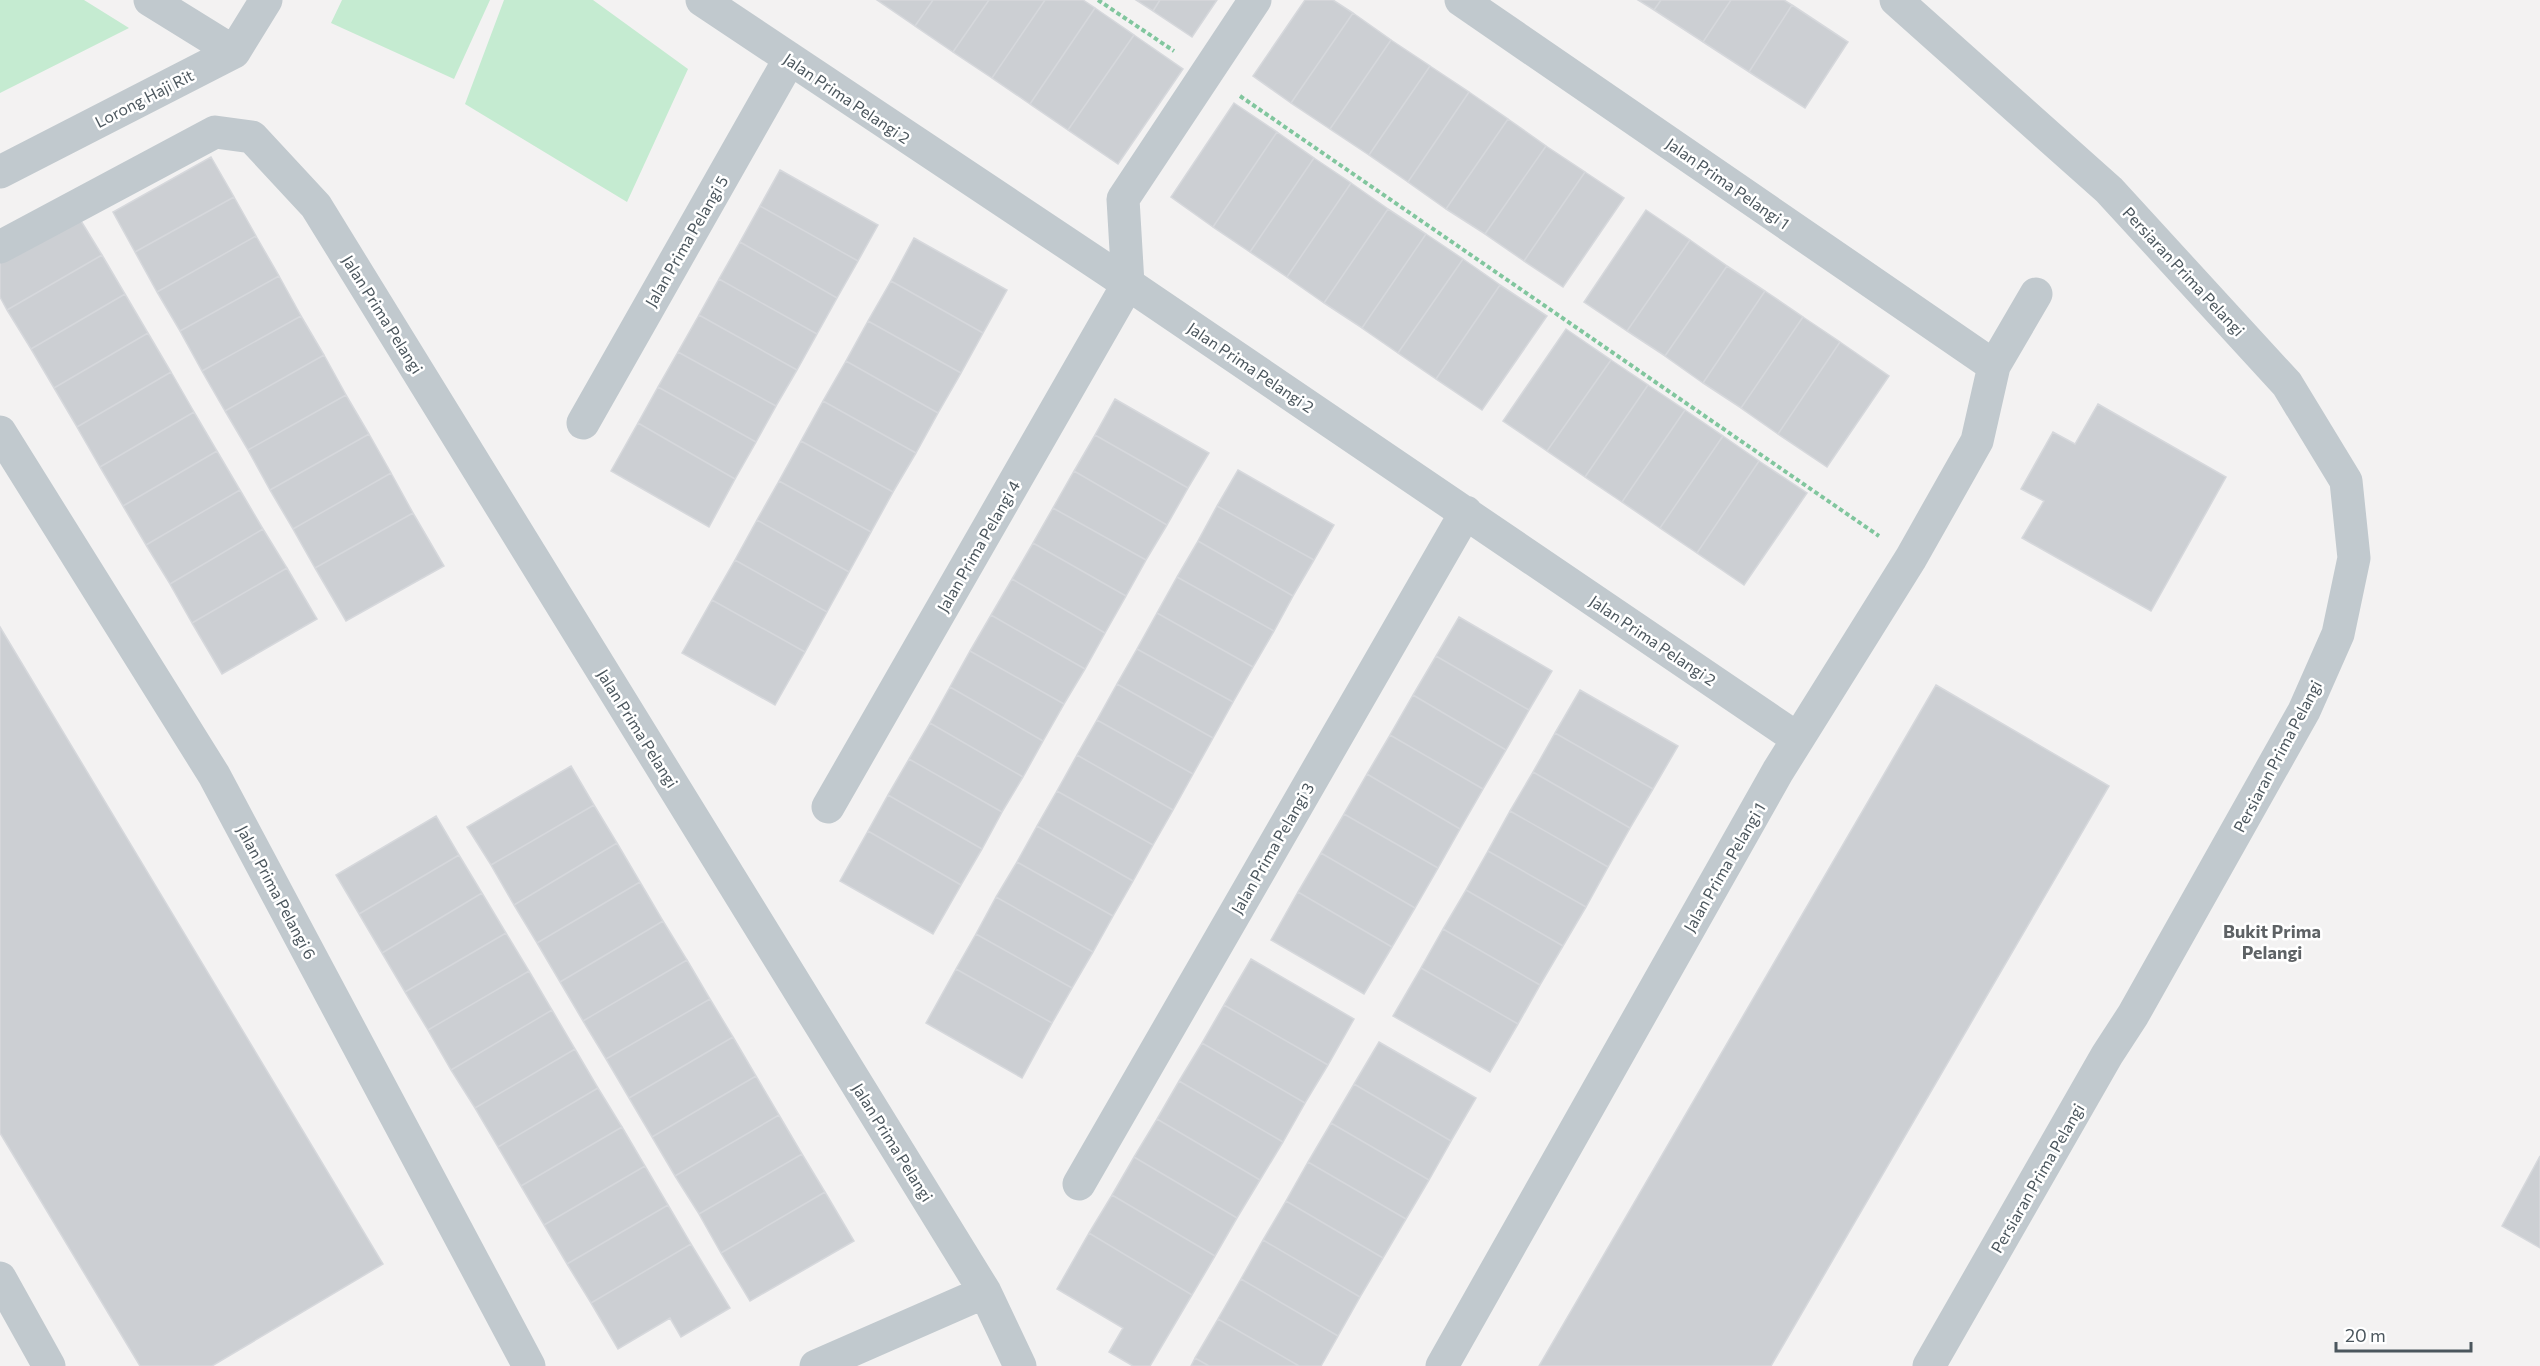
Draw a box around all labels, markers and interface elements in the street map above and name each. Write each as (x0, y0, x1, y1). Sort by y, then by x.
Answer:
street label: Jalan Prima Pelangi 2 (780, 49, 914, 147)
street label: Lorong Haji Rit (91, 65, 197, 131)
street label: Jalan Prima Pelangi 1 (1663, 133, 1793, 233)
street label: Jalan Prima Pelangi 5 (641, 172, 731, 310)
street label: Persiaran Prima Pelangi (2119, 203, 2249, 339)
street label: Jalan Prima Pelangi (339, 251, 427, 377)
street label: Jalan Prima Pelangi 2 (1184, 318, 1318, 416)
street label: Jalan Prima Pelangi 4 (933, 476, 1024, 615)
street label: Jalan Prima Pelangi 2 (1586, 591, 1720, 689)
street label: Jalan Prima Pelangi (594, 665, 682, 791)
street label: Persiaran Prima Pelangi (2229, 677, 2325, 835)
street label: Jalan Prima Pelangi 3 (1227, 779, 1317, 917)
street label: Jalan Prima Pelangi 1 (1679, 799, 1769, 935)
street label: Jalan Prima Pelangi 6 (234, 822, 320, 962)
district label: Bukit Prima Pelangi (2223, 920, 2321, 963)
street label: Jalan Prima Pelangi (849, 1079, 937, 1205)
street label: Persiaran Prima Pelangi (1986, 1100, 2088, 1256)
scale bar (2336, 1315, 2471, 1353)
text: 20 m (2345, 1324, 2386, 1346)

